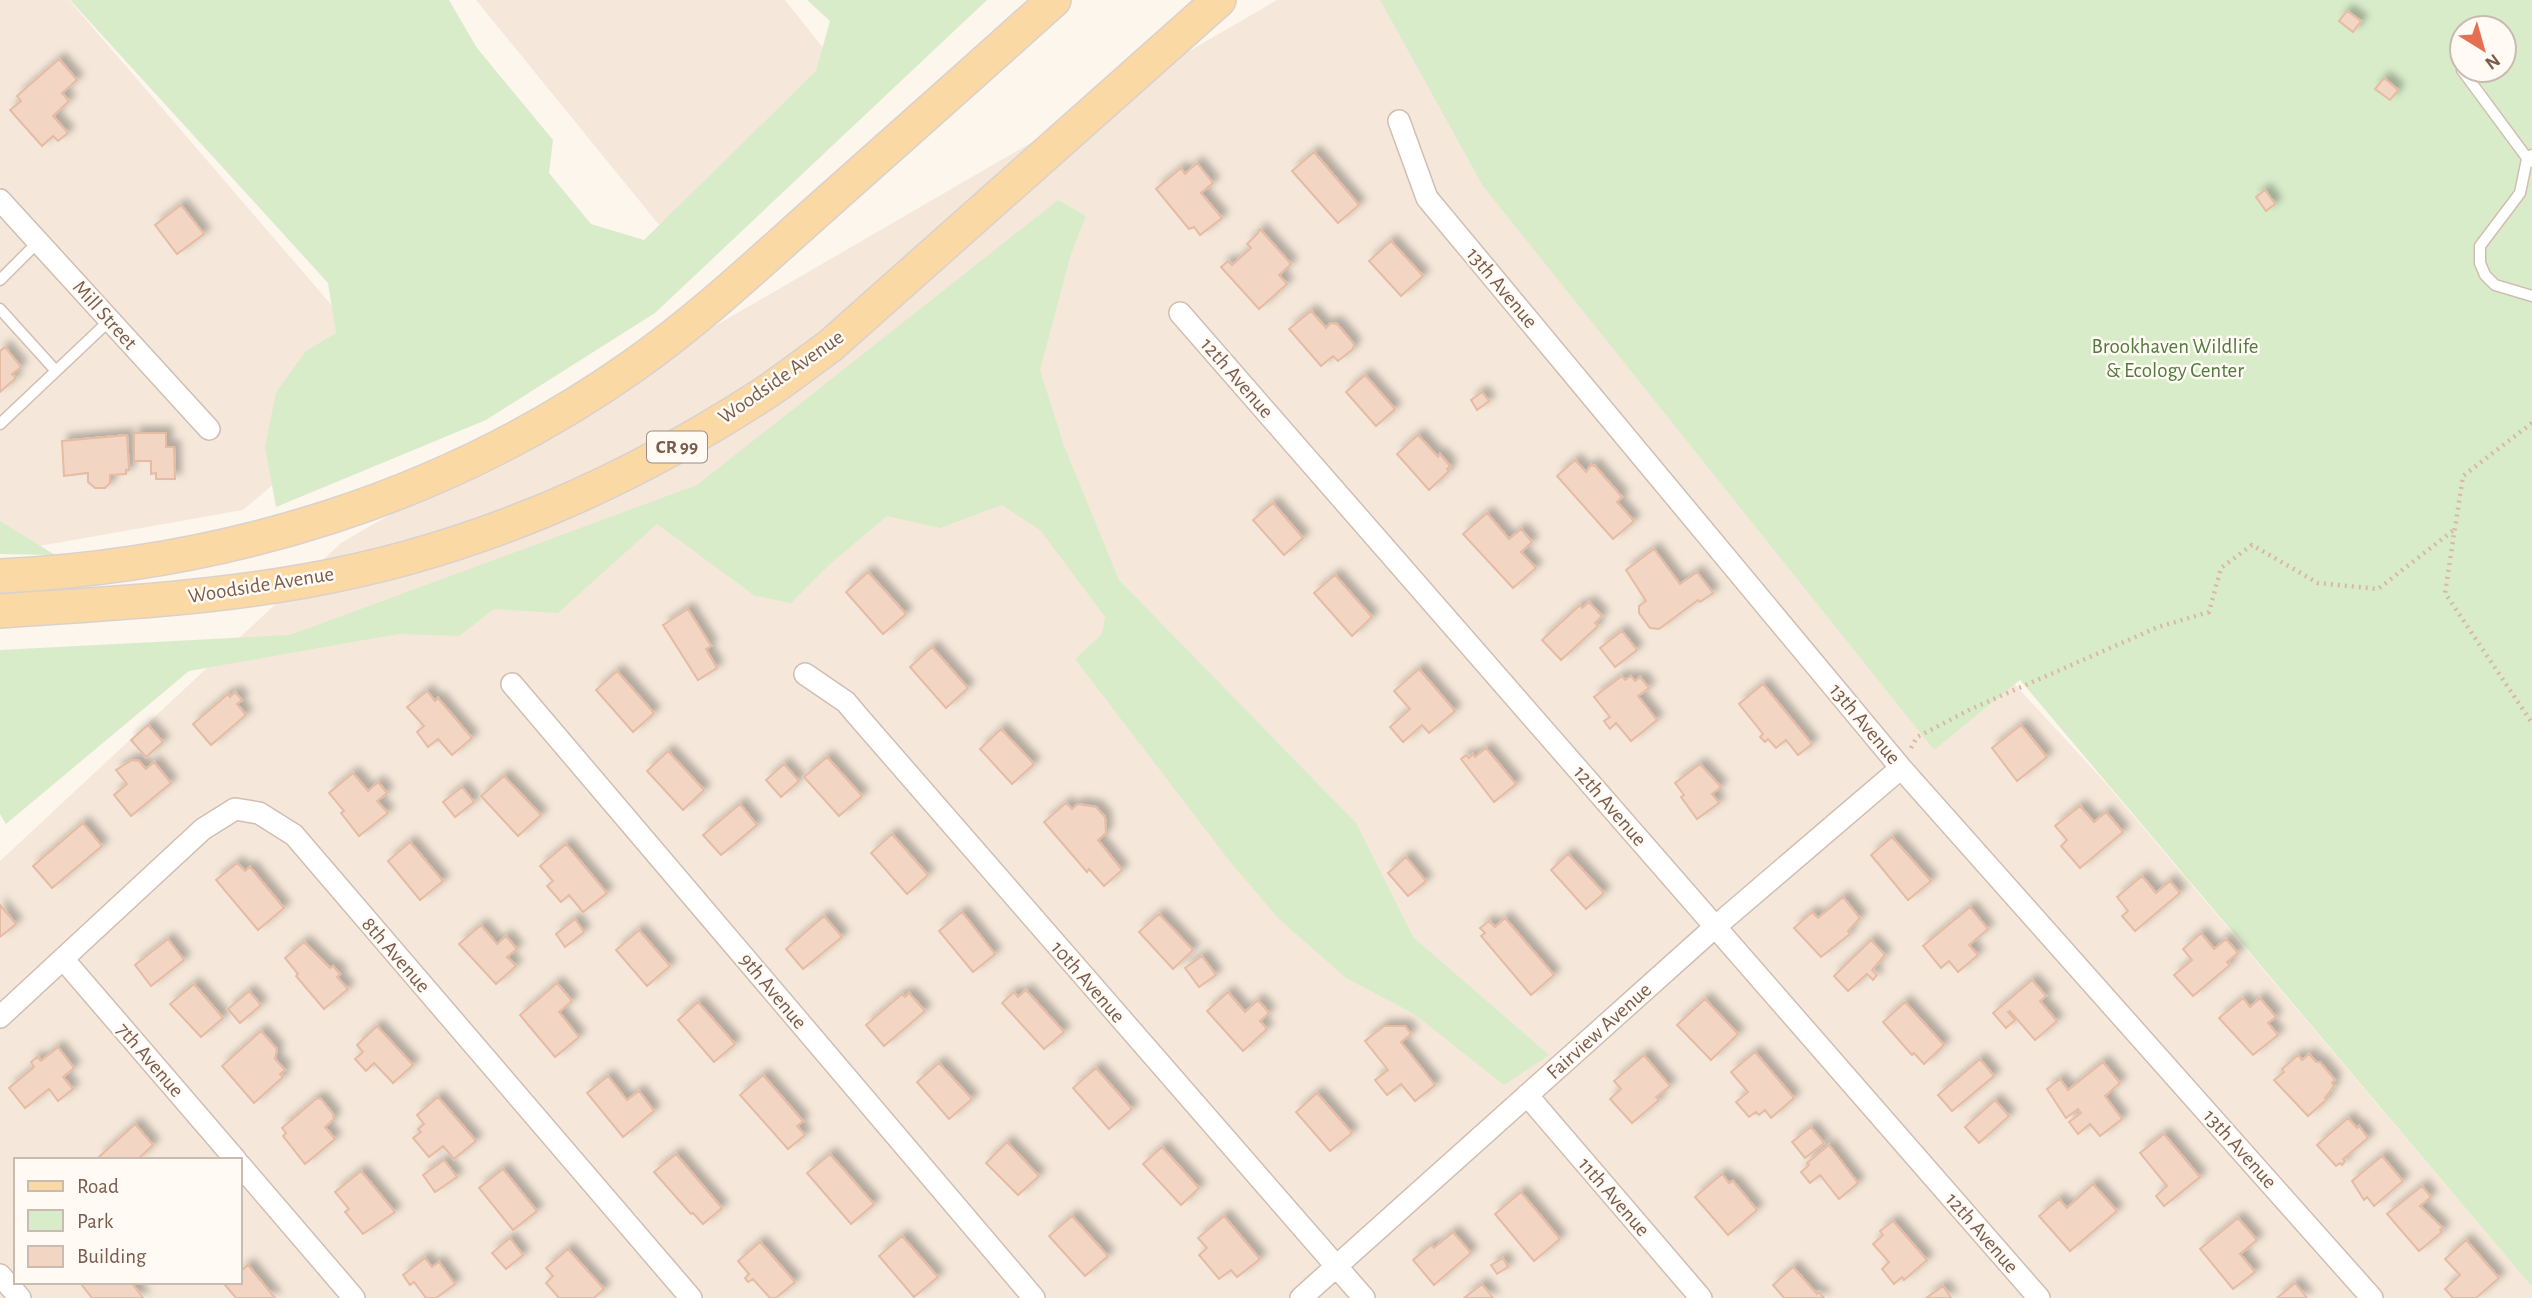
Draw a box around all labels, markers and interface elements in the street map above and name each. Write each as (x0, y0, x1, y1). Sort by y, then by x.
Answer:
north arrow (2448, 14, 2518, 84)
text: N (2481, 50, 2503, 73)
street label: 13th Avenue (1462, 244, 1542, 332)
street label: Mill Street (69, 276, 141, 354)
street label: Woodside Avenue (715, 326, 847, 428)
street label: 12th Avenue (1197, 334, 1277, 422)
park label: Brookhaven Wildlife & Ecology Center (2092, 336, 2258, 381)
road number: CR 99 (647, 432, 707, 462)
street label: Woodside Avenue (187, 563, 335, 607)
street label: 13th Avenue (1825, 680, 1905, 768)
street label: 12th Avenue (1570, 762, 1650, 850)
street label: 8th Avenue (358, 913, 434, 997)
street label: 10th Avenue (1047, 937, 1129, 1027)
street label: 9th Avenue (735, 949, 811, 1033)
street label: Fairview Avenue (1543, 979, 1655, 1083)
street label: 7th Avenue (112, 1019, 188, 1101)
street label: 13th Avenue (2199, 1105, 2281, 1193)
street label: 11th Avenue (1574, 1154, 1654, 1240)
legend (14, 1158, 242, 1284)
text: Road (77, 1176, 119, 1197)
street label: 12th Avenue (1942, 1189, 2022, 1277)
text: Park (77, 1211, 114, 1232)
text: Building (77, 1246, 147, 1267)

